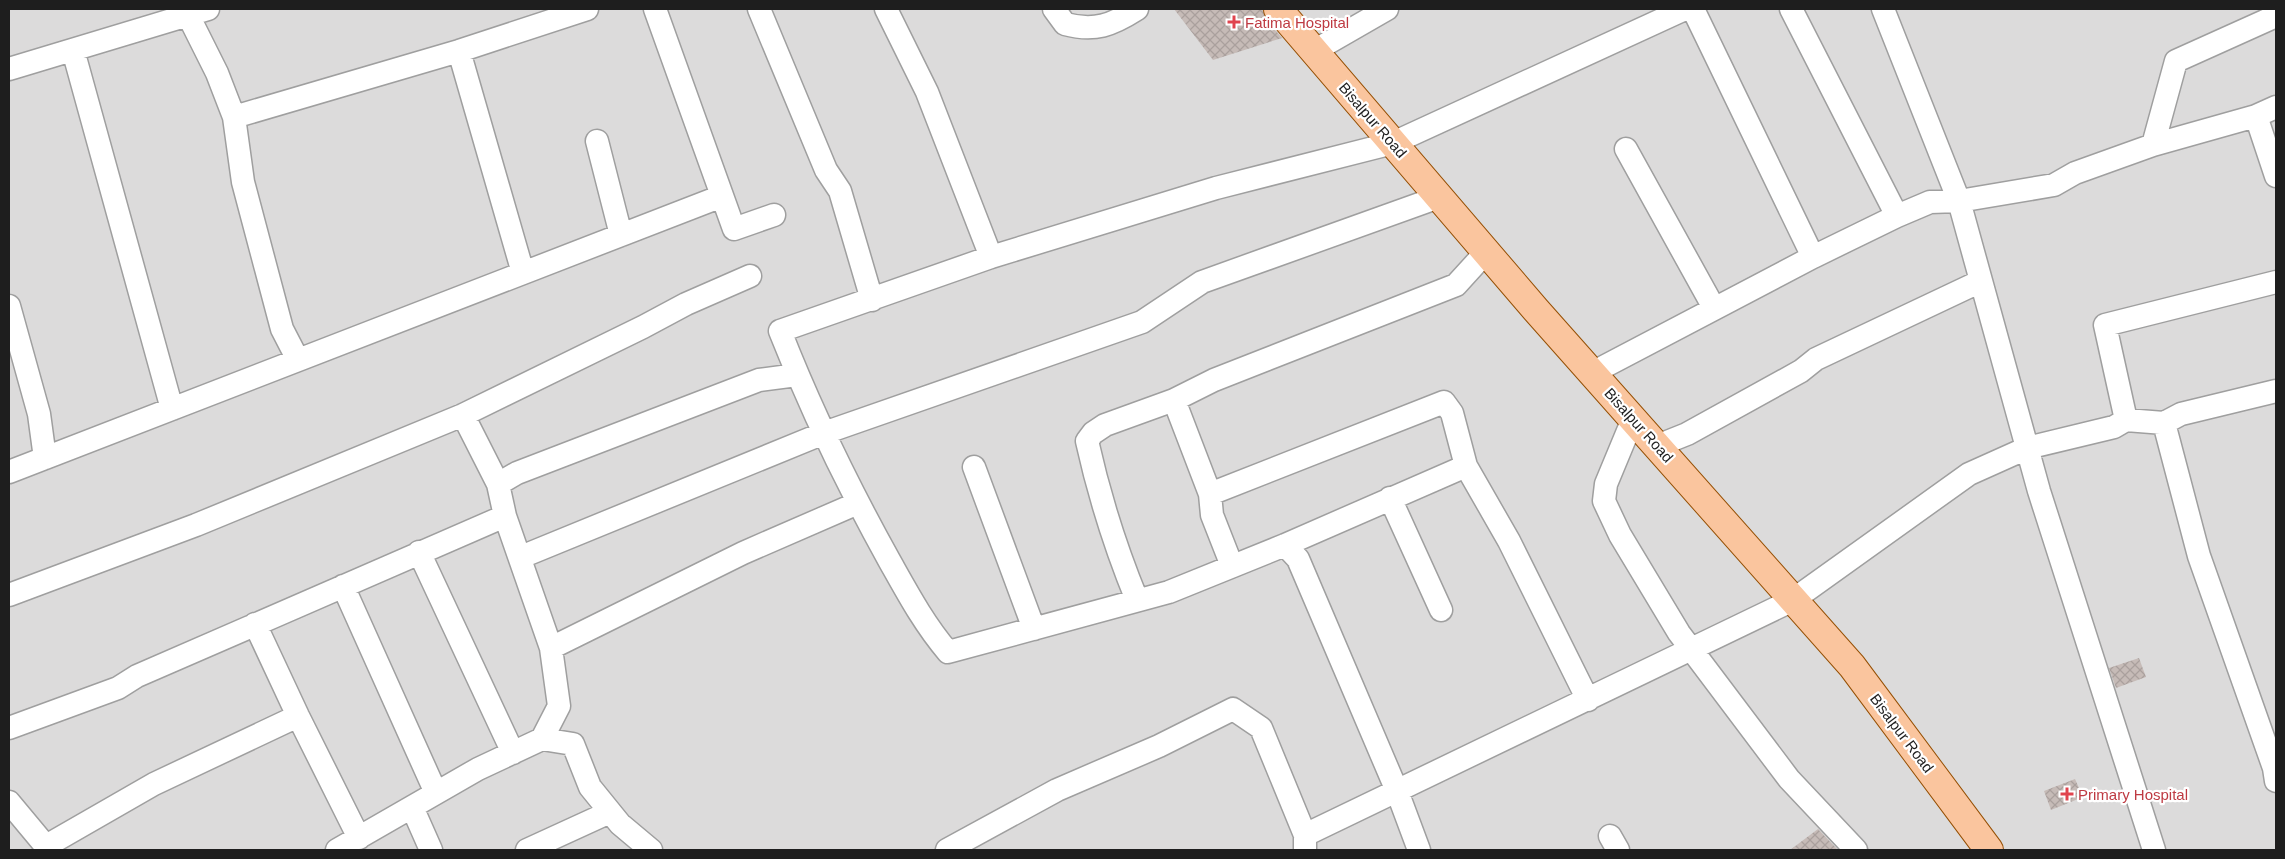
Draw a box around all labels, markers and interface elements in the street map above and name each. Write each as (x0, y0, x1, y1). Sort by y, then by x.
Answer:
place label: Fatima Hospital (1245, 14, 1349, 31)
marker: Fatima Hospital (1227, 15, 1241, 29)
street label: Bisalpur Road (1336, 79, 1410, 161)
street label: Bisalpur Road (1601, 384, 1677, 466)
street label: Bisalpur Road (1867, 690, 1937, 776)
place label: Primary Hospital (2078, 786, 2188, 803)
marker: Primary Hospital (2060, 787, 2074, 801)

